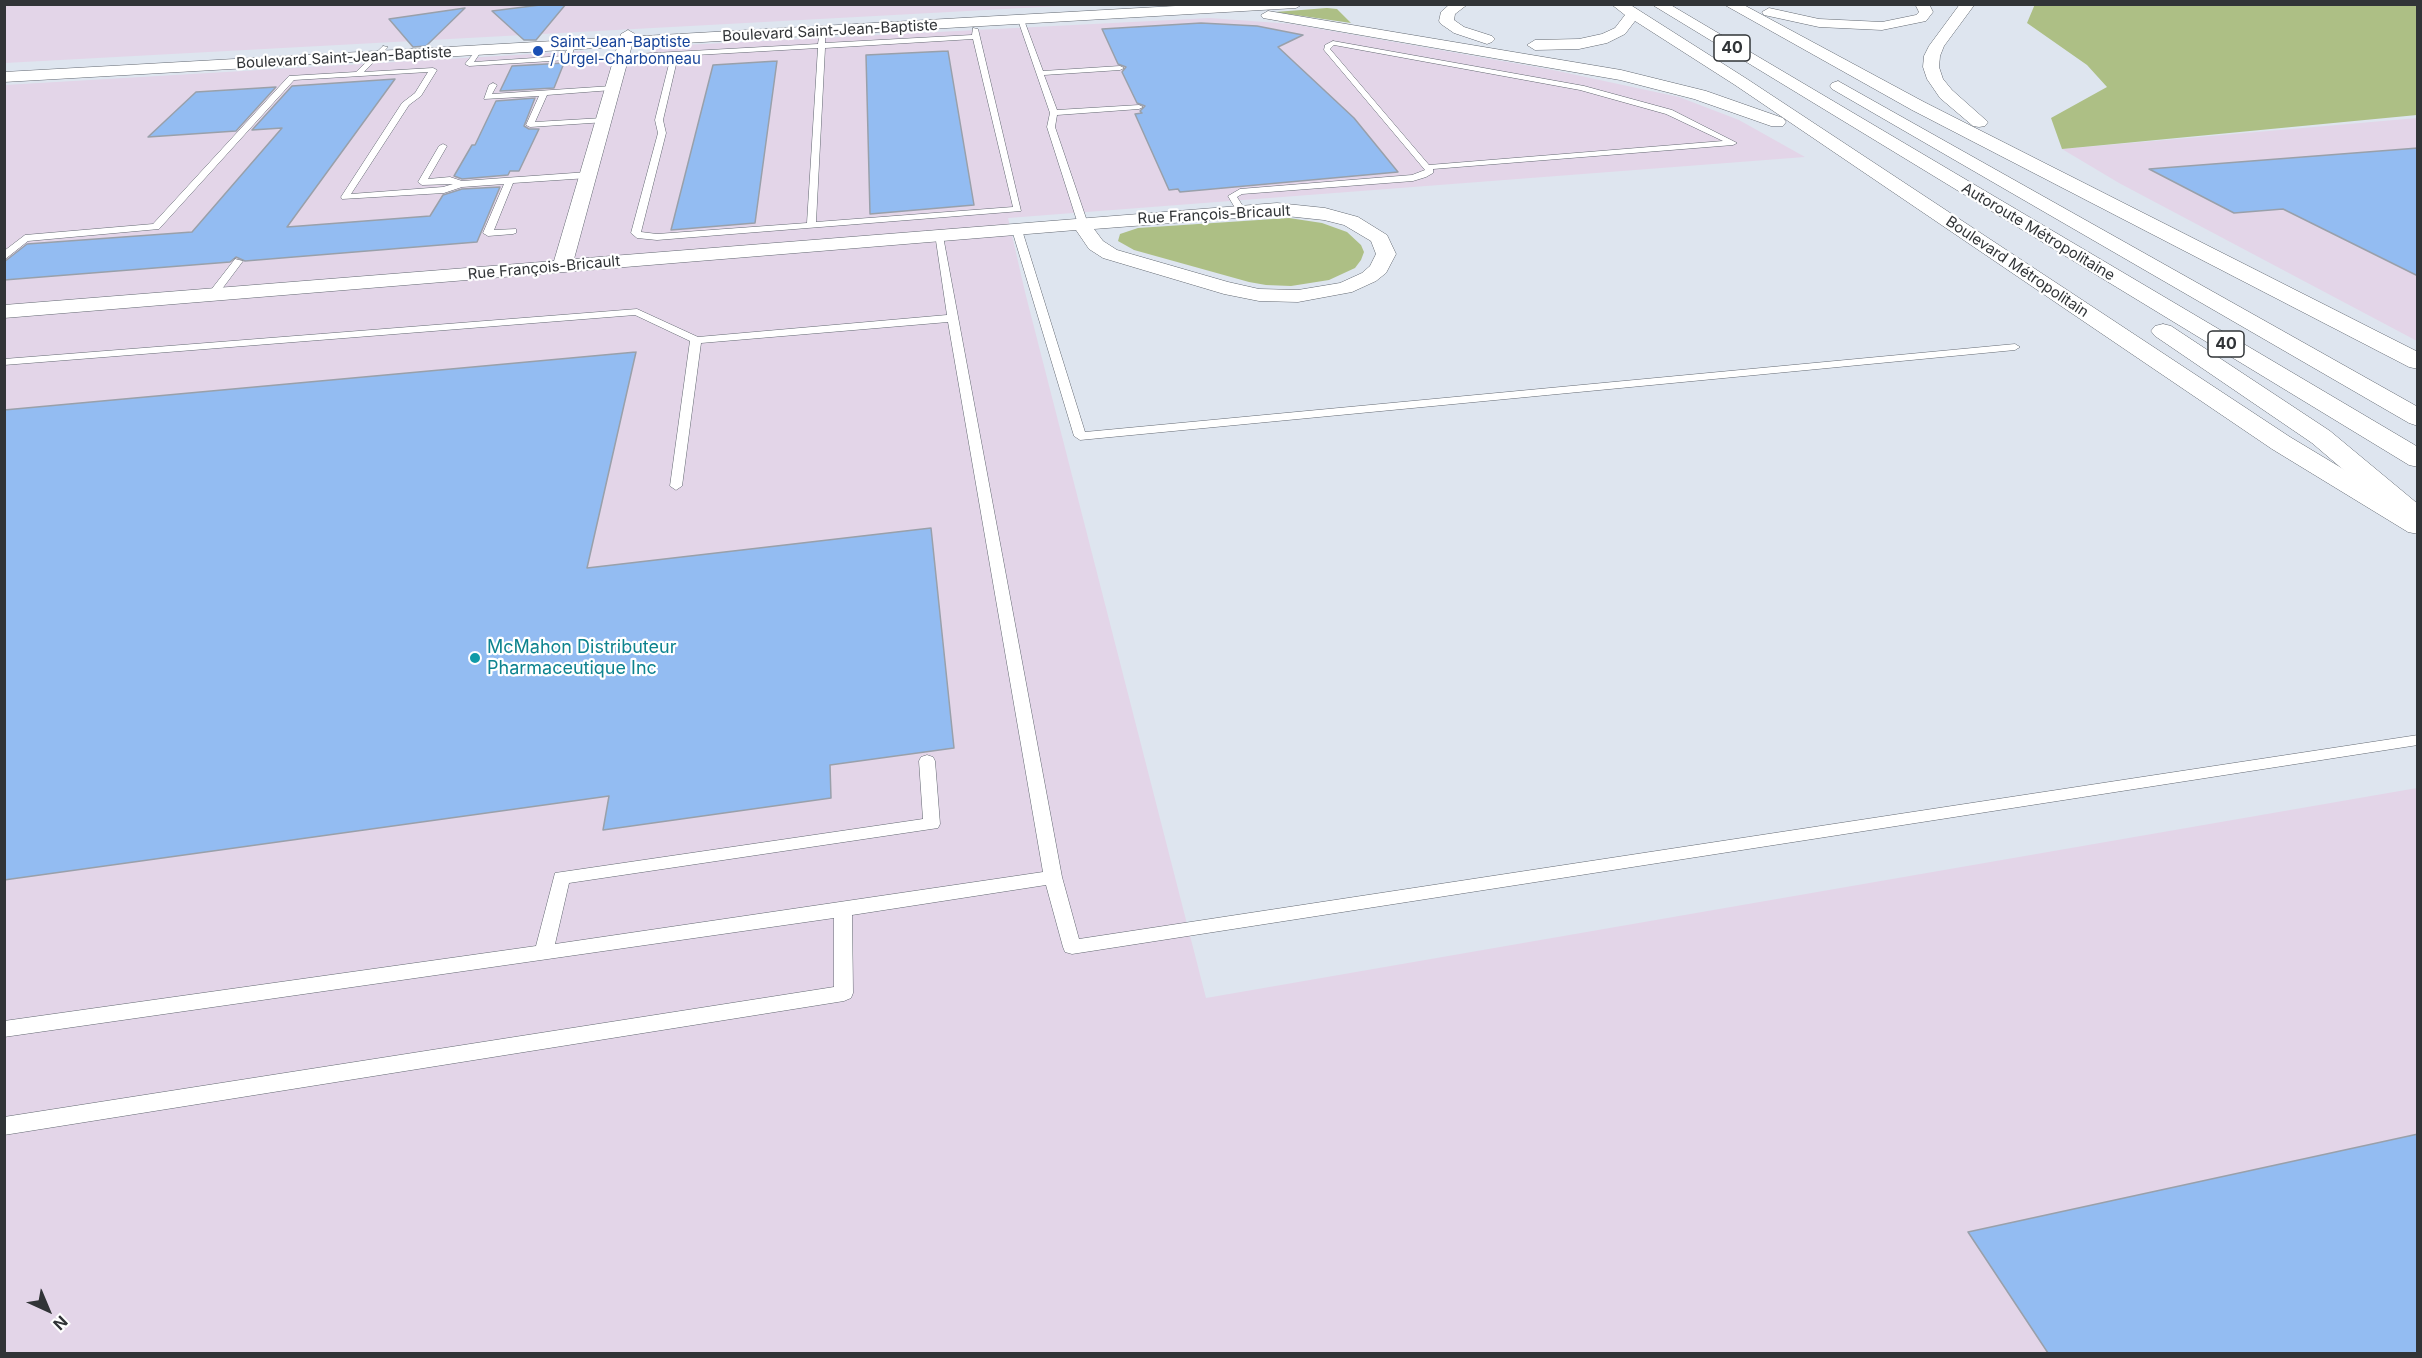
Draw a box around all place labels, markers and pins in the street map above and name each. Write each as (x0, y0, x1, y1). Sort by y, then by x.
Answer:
place label: Saint-Jean-Baptiste / Urgel-Charbonneau (550, 33, 701, 68)
marker: Saint-Jean-Baptiste / Urgel-Charbonneau (531, 44, 545, 58)
place label: McMahon Distributeur Pharmaceutique Inc (487, 637, 676, 680)
marker: McMahon Distributeur Pharmaceutique Inc (468, 651, 482, 665)

